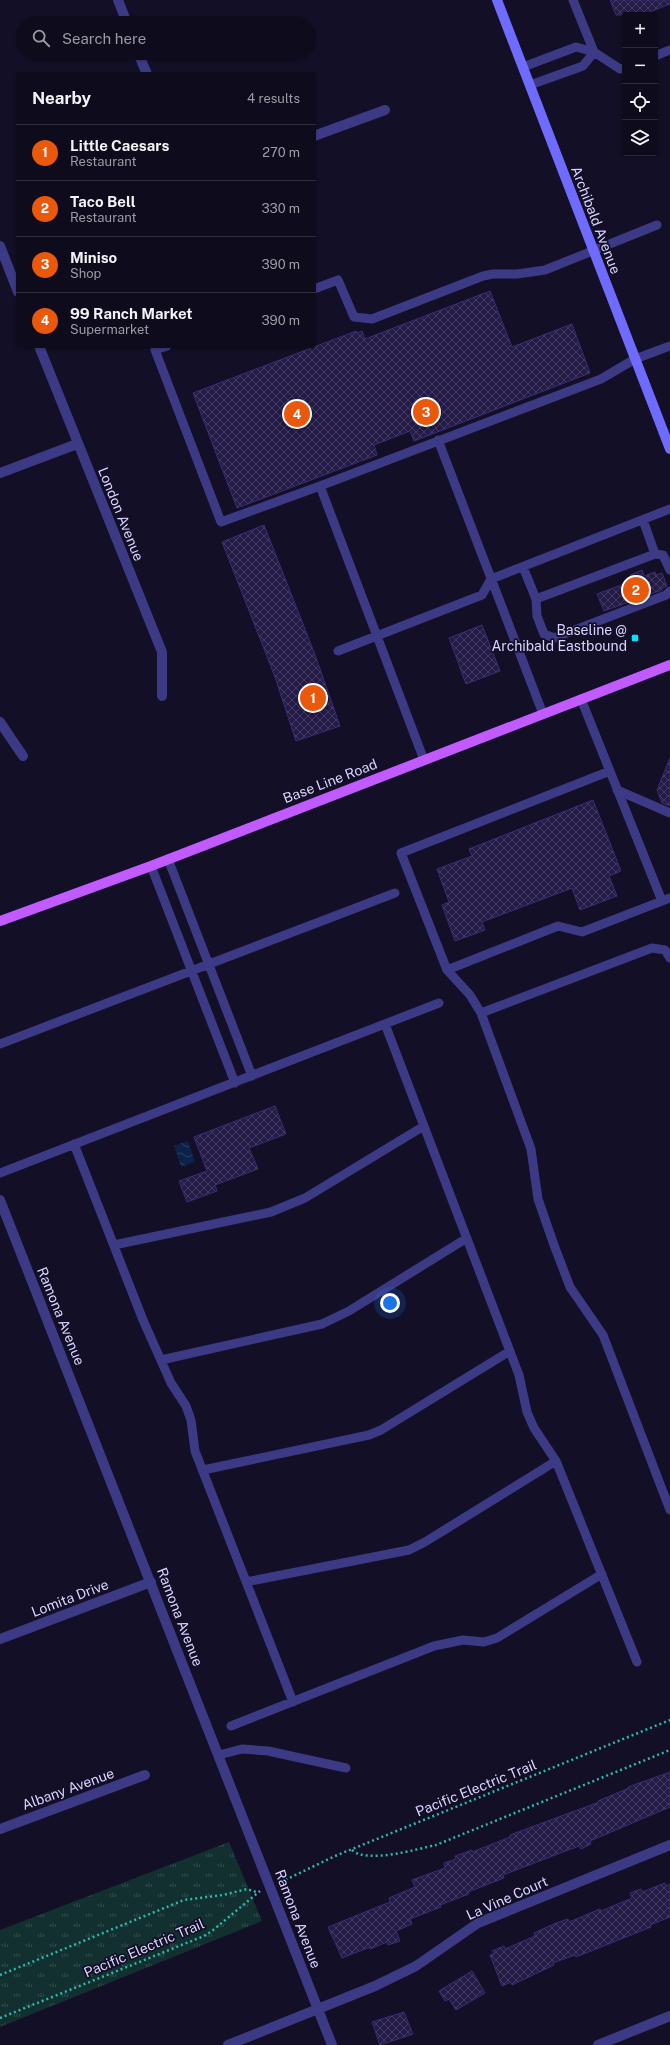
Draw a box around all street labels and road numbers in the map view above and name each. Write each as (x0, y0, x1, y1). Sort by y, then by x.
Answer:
street label: Archibald Avenue (568, 164, 624, 276)
street label: London Avenue (95, 465, 147, 563)
street label: Base Line Road (281, 756, 379, 806)
street label: Ramona Avenue (34, 1265, 88, 1367)
street label: Ramona Avenue (154, 1565, 206, 1669)
street label: Lomita Drive (29, 1576, 111, 1620)
street label: Pacific Electric Trail (413, 1756, 539, 1820)
street label: Albany Avenue (20, 1765, 116, 1813)
street label: Ramona Avenue (272, 1867, 324, 1971)
street label: La Vine Court (464, 1873, 550, 1923)
street label: Pacific Electric Trail (82, 1915, 206, 1981)

